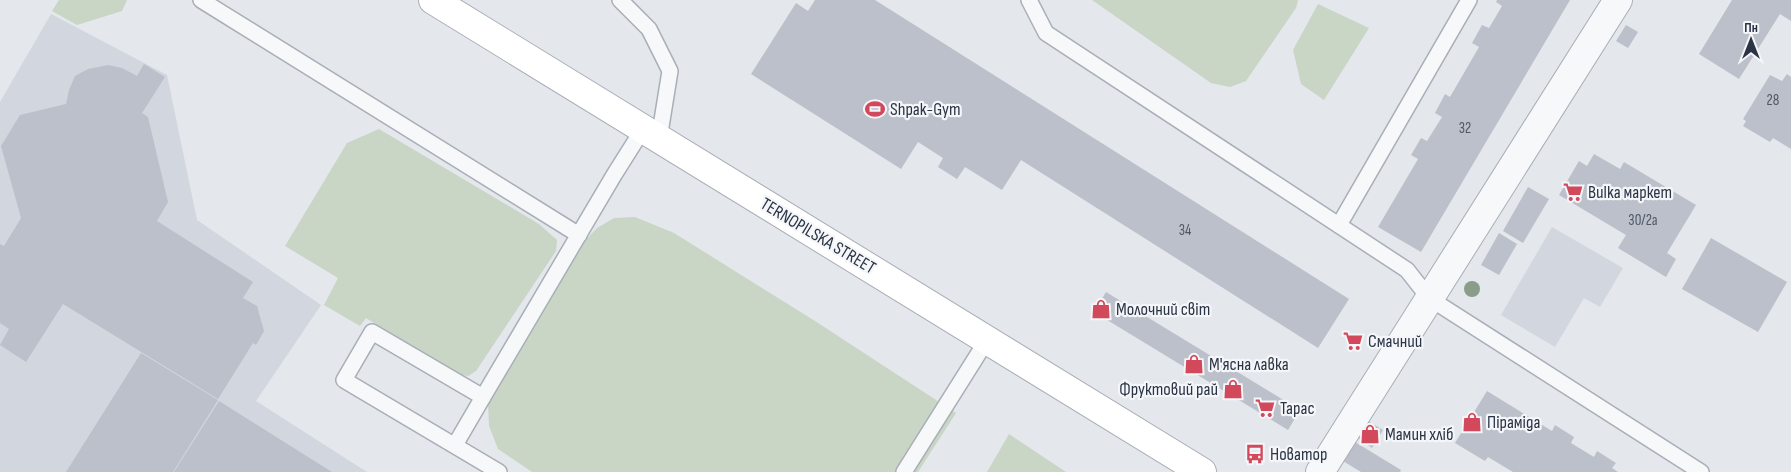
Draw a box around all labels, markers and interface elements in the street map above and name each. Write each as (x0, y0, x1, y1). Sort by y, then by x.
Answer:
north arrow (1726, 15, 1776, 65)
text: Пн (1744, 19, 1758, 36)
house number: 28 (1767, 91, 1779, 110)
sports icon: Shpak-Gym (864, 98, 886, 120)
place label: Shpak-Gym (890, 99, 960, 120)
house number: 32 (1459, 119, 1471, 138)
supermarket icon: Bulka маркет (1562, 181, 1584, 203)
place label: Bulka маркет (1588, 182, 1672, 203)
street label: TERNOPILSKA STREET (757, 193, 879, 279)
house number: 30/2а (1628, 211, 1658, 230)
house number: 34 (1179, 221, 1191, 240)
shop icon: Молочний світ (1090, 298, 1112, 320)
place label: Молочний світ (1116, 299, 1210, 320)
supermarket icon: Смачний (1342, 330, 1364, 352)
place label: Смачний (1368, 331, 1422, 352)
shop icon: М'ясна лавка (1183, 353, 1205, 375)
place label: М'ясна лавка (1209, 354, 1289, 375)
shop icon: Фруктовий рай (1222, 378, 1244, 400)
place label: Фруктовий рай (1119, 379, 1218, 400)
supermarket icon: Тарас (1254, 397, 1276, 419)
place label: Тарас (1280, 398, 1315, 419)
shop icon: Піраміда (1461, 411, 1483, 433)
place label: Піраміда (1487, 412, 1540, 433)
shop icon: Мамин хліб (1359, 423, 1381, 445)
place label: Мамин хліб (1385, 424, 1453, 445)
bus stop icon: Новатор (1244, 443, 1266, 465)
place label: Новатор (1270, 444, 1328, 465)

